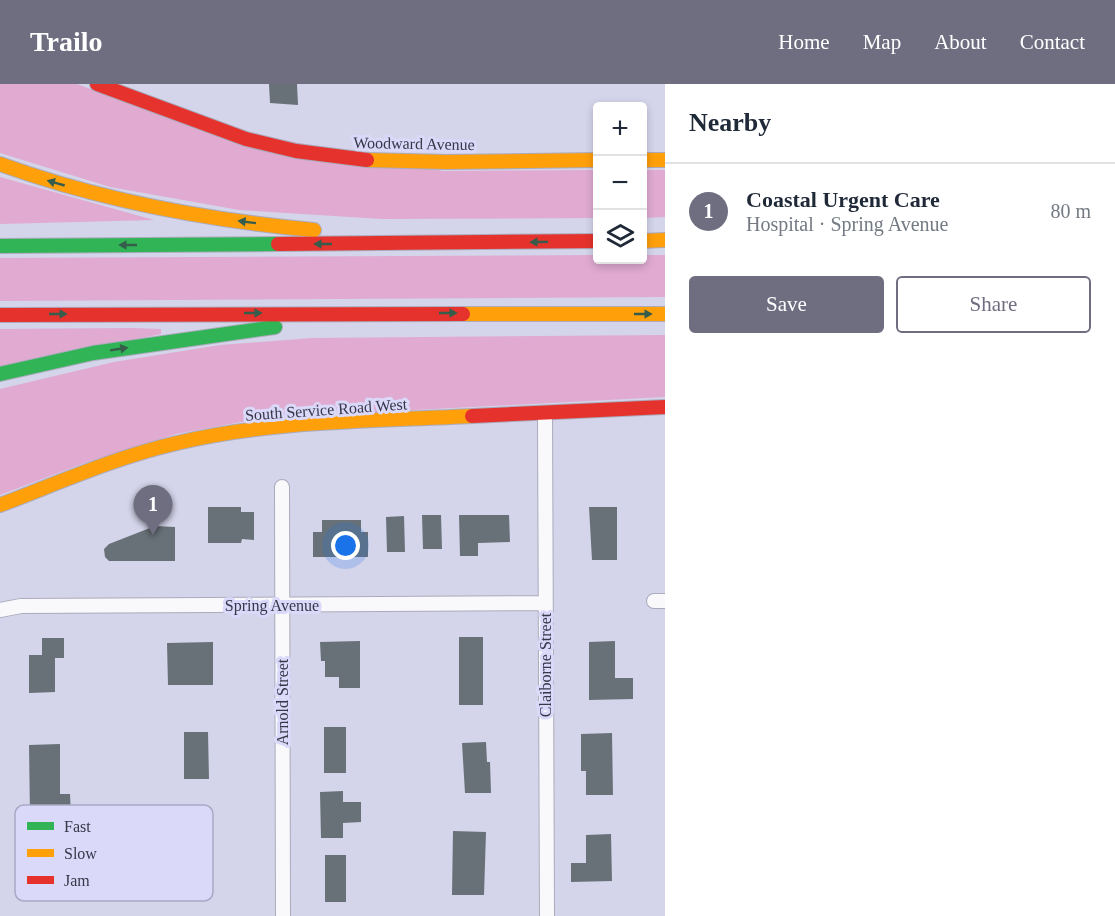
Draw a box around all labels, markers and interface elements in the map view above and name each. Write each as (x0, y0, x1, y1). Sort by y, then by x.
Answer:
text: Trailo (30, 26, 103, 57)
text: Home (778, 30, 830, 54)
text: Map (863, 30, 901, 54)
text: About (934, 30, 987, 54)
text: Contact (1020, 30, 1085, 54)
map controls (593, 102, 647, 264)
button: + (593, 102, 647, 156)
text: Nearby (689, 108, 771, 137)
street label: Woodward Avenue (353, 134, 475, 153)
button: − (593, 156, 647, 210)
one-way arrow (47, 178, 65, 187)
text: Coastal Urgent Care (746, 187, 940, 212)
text: 1 (704, 200, 714, 222)
text: 80 m (1050, 200, 1091, 222)
button: layers (593, 210, 647, 264)
text: Hospital · Spring Avenue (746, 213, 948, 235)
one-way arrow (237, 217, 256, 227)
one-way arrow (530, 237, 549, 247)
one-way arrow (314, 239, 333, 249)
one-way arrow (119, 240, 138, 250)
button: Save (689, 276, 884, 333)
button: Share (896, 276, 1091, 333)
one-way arrow (244, 308, 263, 318)
one-way arrow (439, 308, 458, 318)
one-way arrow (49, 309, 68, 319)
one-way arrow (634, 309, 653, 319)
one-way arrow (110, 345, 129, 354)
street label: South Service Road West (244, 395, 408, 424)
pin: 1 (134, 486, 172, 535)
your location (331, 531, 360, 560)
street label: Spring Avenue (225, 597, 319, 615)
street label: Claiborne Street (537, 612, 554, 717)
street label: Arnold Street (274, 658, 291, 745)
legend (15, 805, 213, 901)
text: Fast (64, 818, 91, 835)
text: Slow (64, 845, 97, 862)
text: Jam (64, 872, 90, 889)

